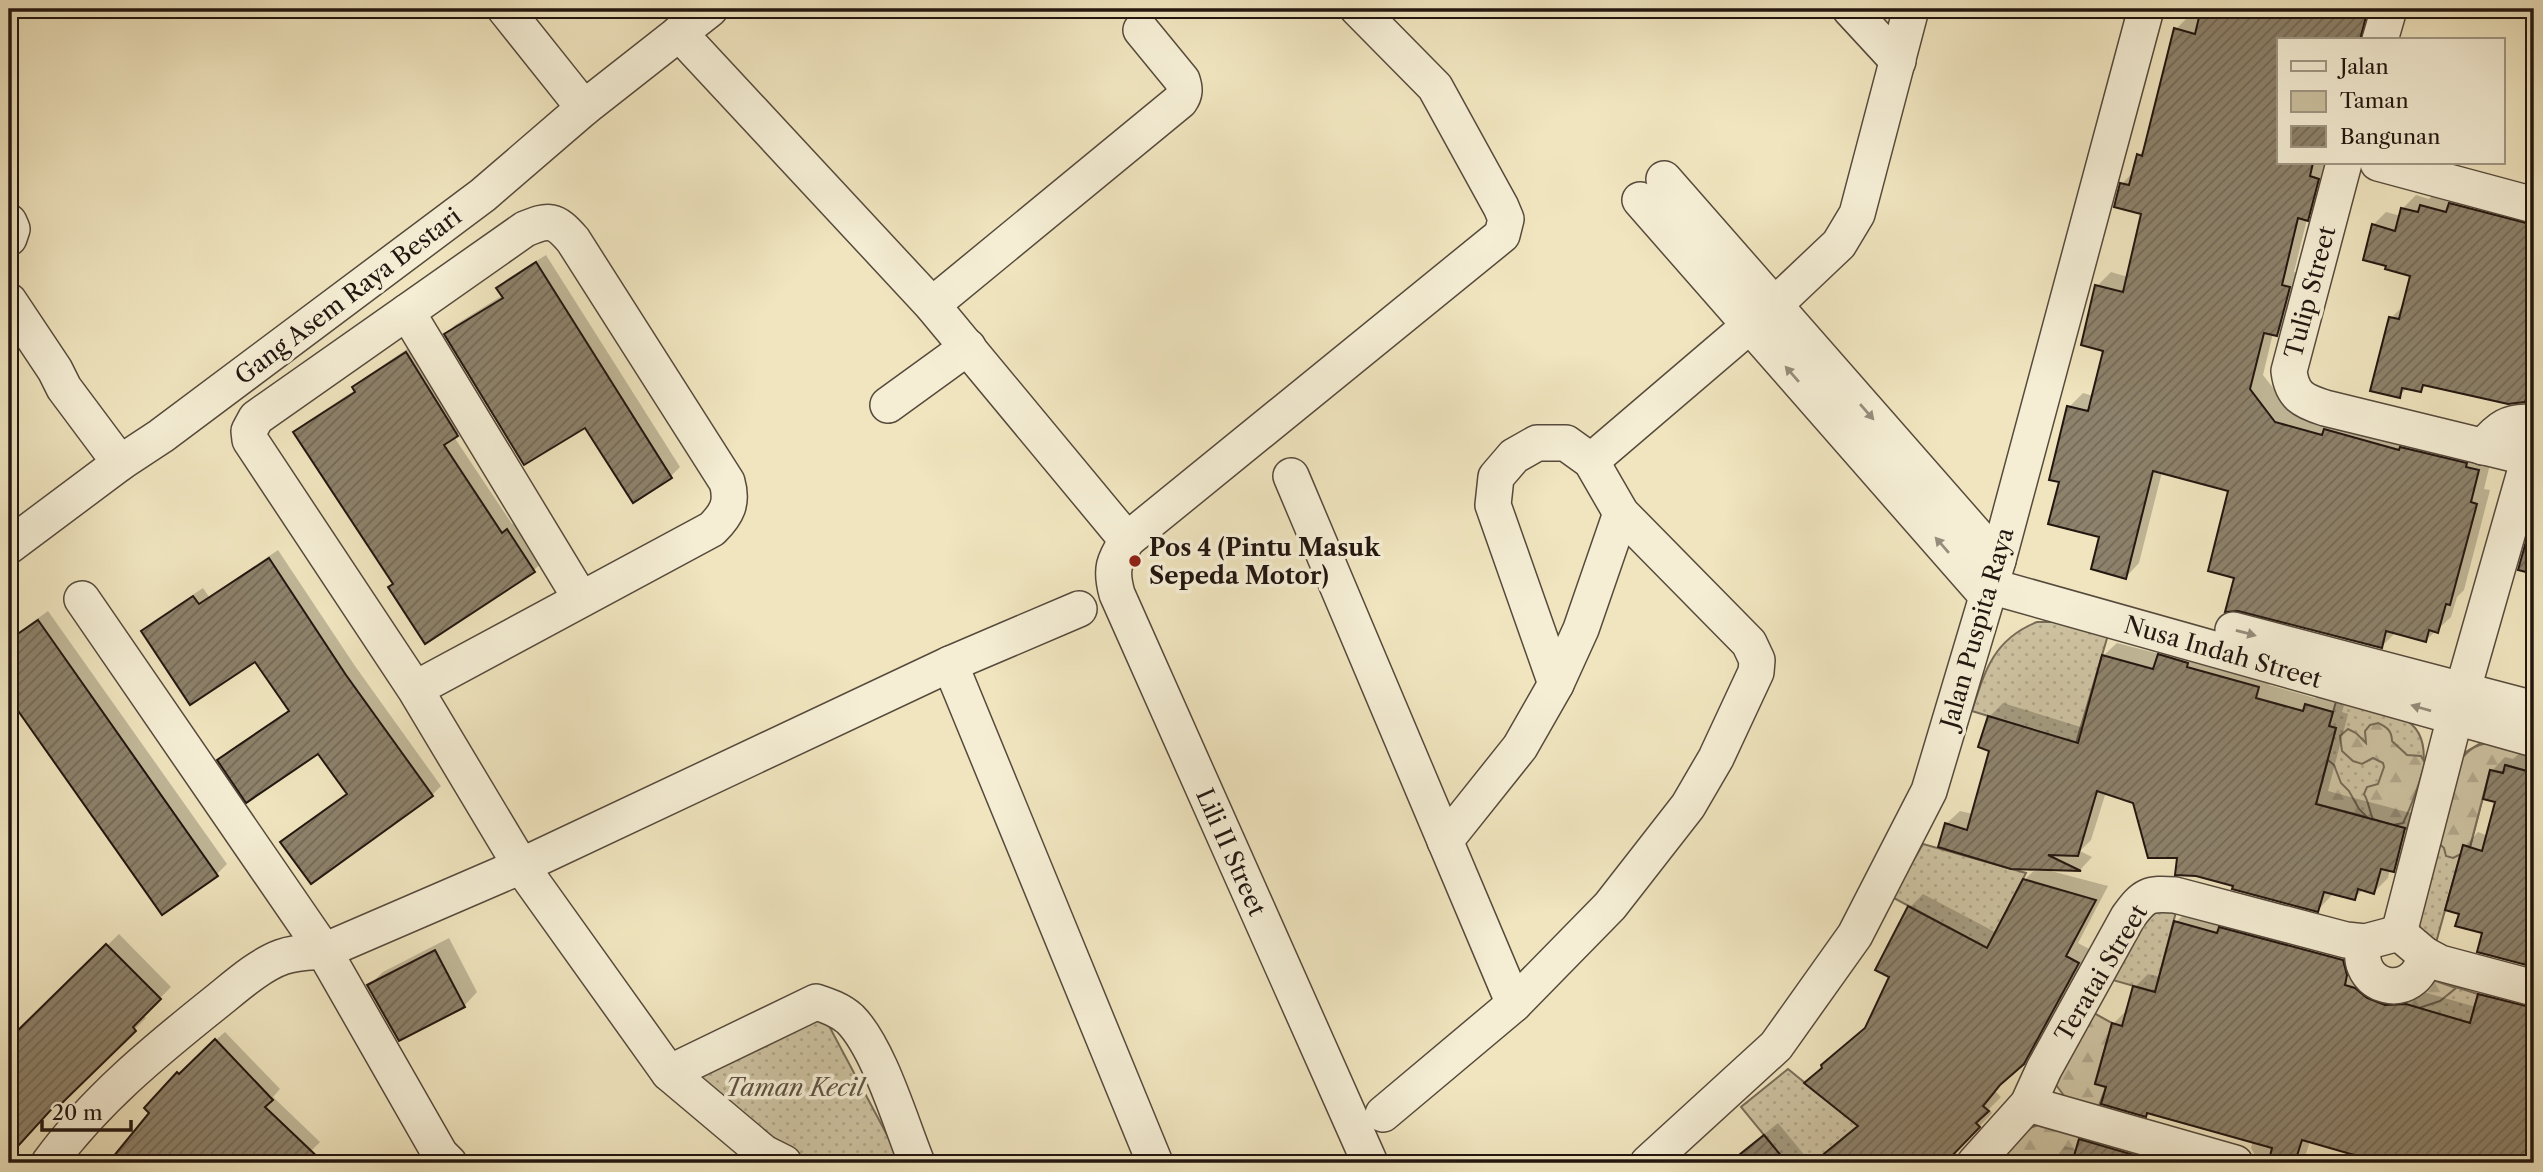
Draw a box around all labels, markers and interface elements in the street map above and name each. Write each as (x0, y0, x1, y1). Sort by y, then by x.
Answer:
legend (2277, 38, 2504, 164)
text: Jalan (2337, 54, 2389, 79)
text: Taman (2340, 88, 2409, 113)
text: Bangunan (2340, 124, 2440, 149)
street label: Gang Asem Raya Bestari (229, 201, 467, 391)
street label: Tulip Street (2278, 222, 2342, 361)
one-way arrow (1785, 365, 1800, 382)
one-way arrow (1859, 403, 1875, 420)
street label: Jalan Puspita Raya (1933, 524, 2020, 736)
place label: Pos 4 (Pintu Masuk Sepeda Motor) (1149, 533, 1381, 590)
one-way arrow (1935, 536, 1951, 553)
marker: Pos 4 (Pintu Masuk Sepeda Motor) (1127, 553, 1143, 569)
street label: Nusa Indah Street (2121, 610, 2326, 694)
one-way arrow (2235, 628, 2257, 639)
one-way arrow (2411, 702, 2432, 712)
street label: Lili II Street (1190, 784, 1272, 921)
street label: Teratai Street (2049, 899, 2154, 1047)
park label: Taman Kecil (726, 1073, 867, 1102)
scale bar (42, 1088, 131, 1132)
text: 20 m (52, 1100, 103, 1125)

